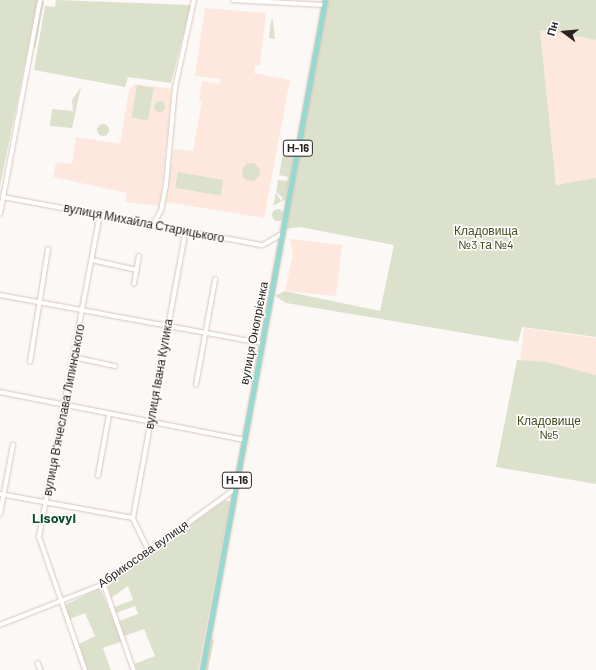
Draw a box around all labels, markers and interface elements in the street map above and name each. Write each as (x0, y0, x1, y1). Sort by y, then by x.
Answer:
north arrow (544, 12, 584, 52)
text: Пн (544, 20, 560, 37)
road number: Н-16 (282, 139, 314, 157)
street label: вулиця Михайла Старицького (62, 200, 226, 246)
park label: Кладовища №3 та №4 (454, 224, 518, 252)
street label: вулиця Онопрієнка (237, 280, 271, 386)
street label: вулиця Івана Кулика (142, 318, 176, 430)
street label: вулиця Вʼячеслава Липинського (40, 323, 88, 497)
park label: Кладовище №5 (517, 414, 581, 442)
road number: Н-16 (221, 471, 253, 489)
district label: Lisovyi (32, 510, 76, 526)
street label: Абрикосова вулиця (95, 517, 191, 591)

